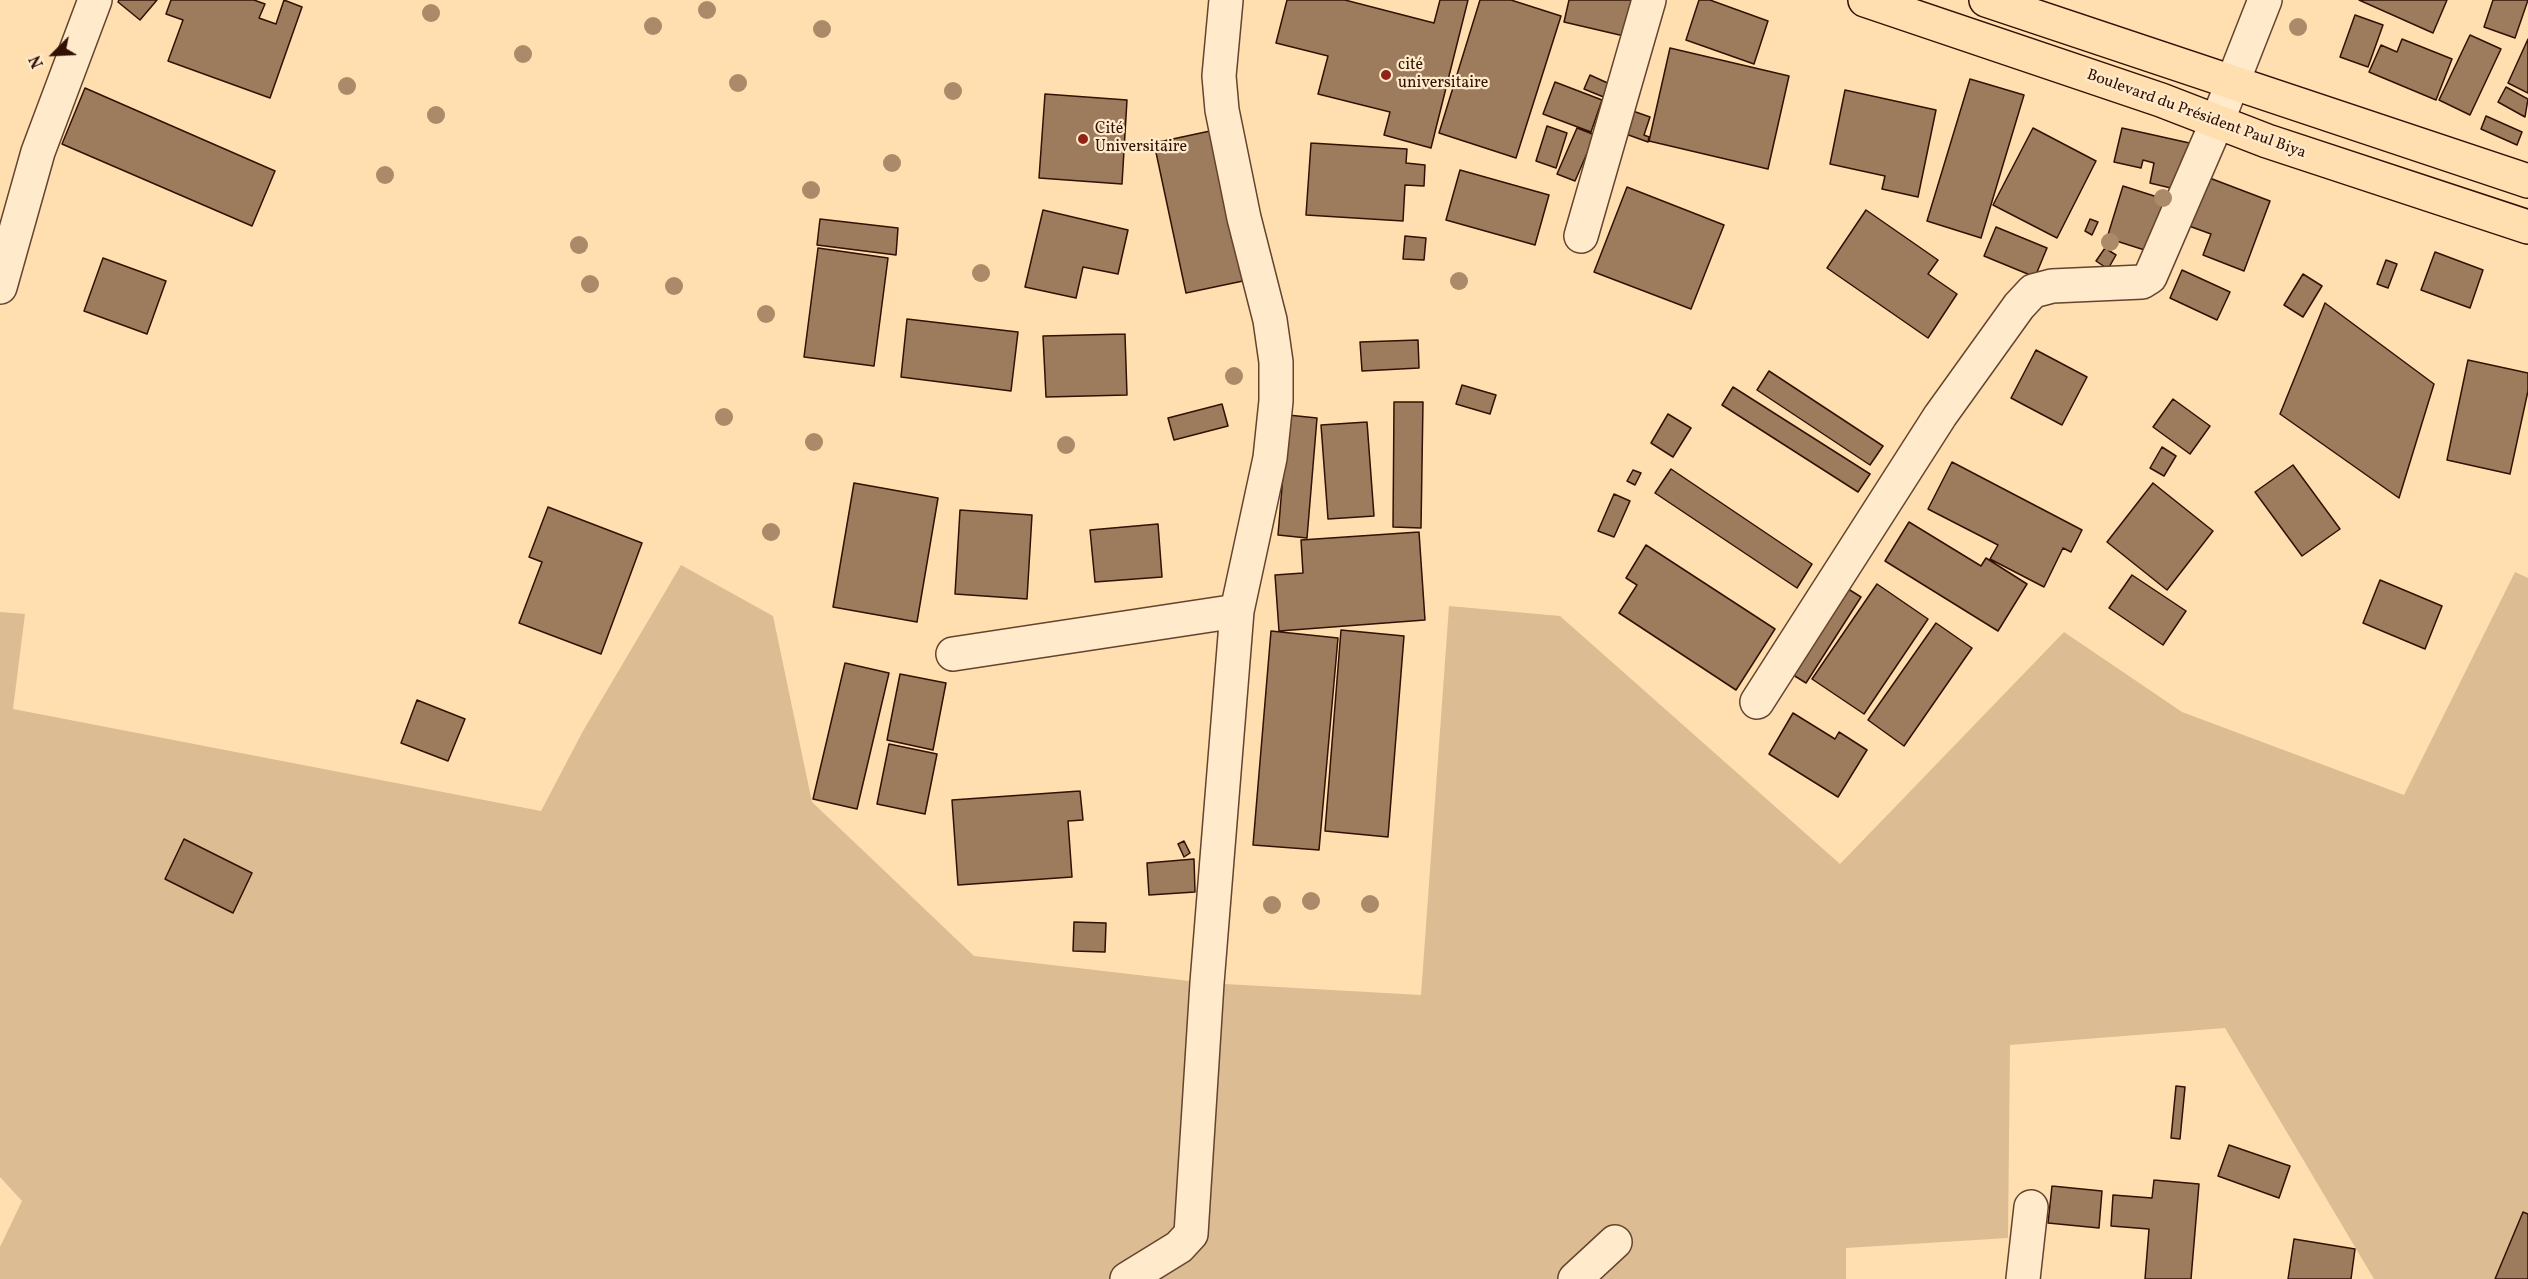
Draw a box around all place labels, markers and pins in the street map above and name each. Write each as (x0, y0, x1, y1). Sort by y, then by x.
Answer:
place label: cité universitaire (1398, 56, 1488, 94)
marker: cité universitaire (1379, 68, 1393, 82)
place label: Cité Universitaire (1095, 120, 1187, 158)
marker: Cité Universitaire (1076, 132, 1090, 146)

